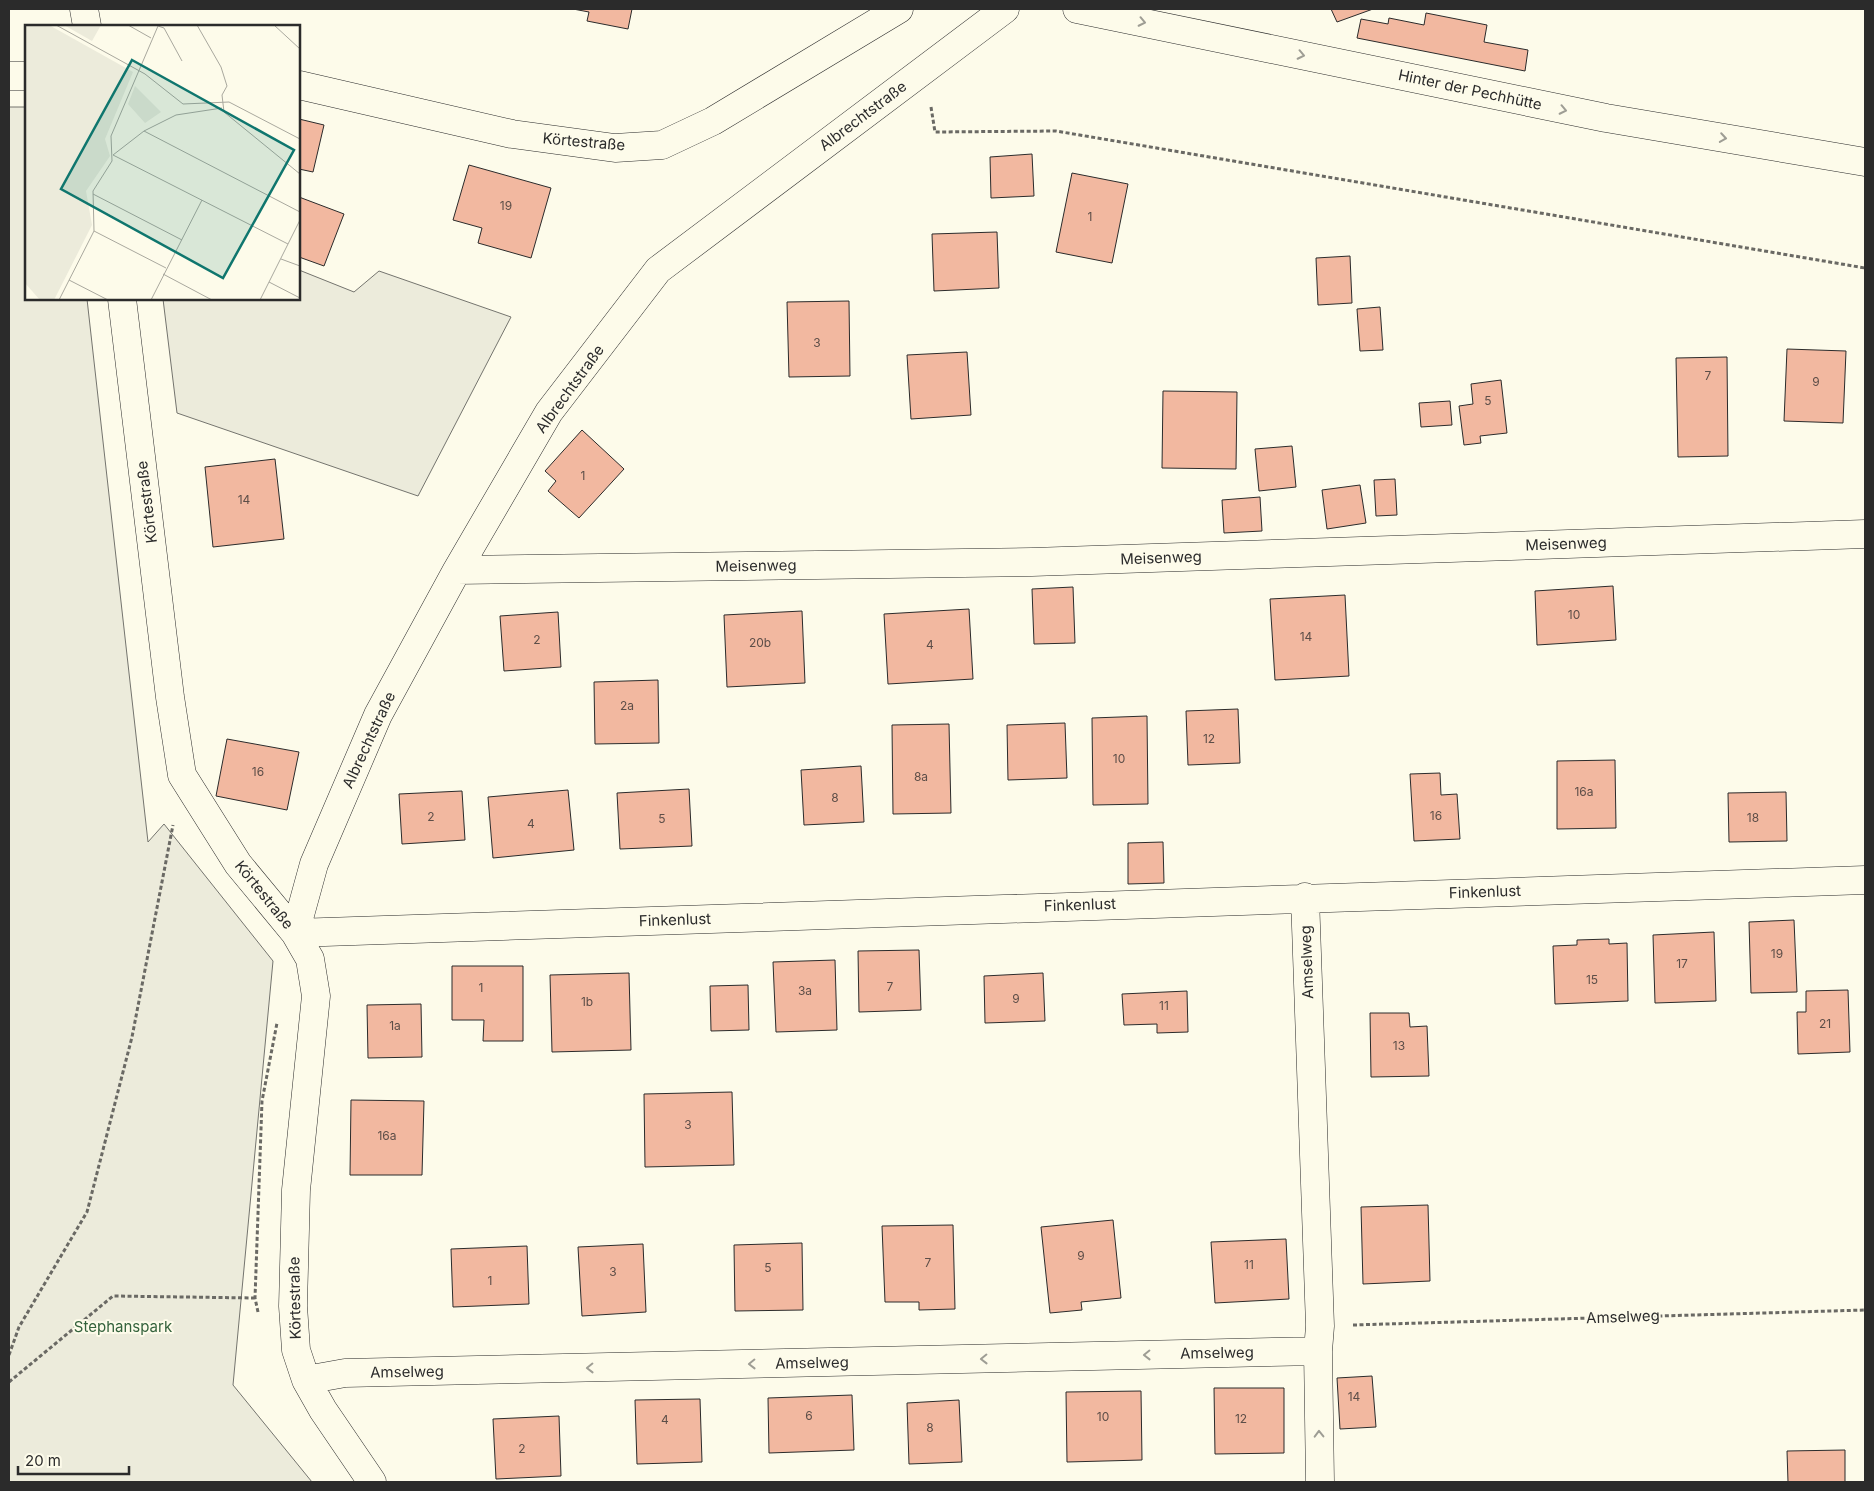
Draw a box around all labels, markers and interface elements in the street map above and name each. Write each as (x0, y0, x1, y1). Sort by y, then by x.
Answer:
one-way arrow (1137, 16, 1146, 27)
inset map (25, 25, 300, 300)
one-way arrow (1296, 49, 1305, 60)
street label: Hinter der Pechhütte (1397, 65, 1544, 114)
street label: Albrechtstraße (815, 77, 910, 155)
one-way arrow (1558, 104, 1567, 114)
street label: Körtestraße (542, 128, 626, 155)
one-way arrow (1719, 132, 1727, 143)
house number: 19 (500, 198, 512, 213)
house number: 1 (1088, 209, 1092, 224)
house number: 3 (813, 335, 821, 350)
street label: Albrechtstraße (531, 341, 608, 437)
house number: 7 (1705, 368, 1712, 383)
house number: 9 (1812, 374, 1820, 389)
house number: 5 (1484, 393, 1492, 408)
street label: Körtestraße (132, 460, 161, 544)
house number: 1 (581, 468, 585, 483)
house number: 14 (238, 492, 251, 507)
street label: Meisenweg (1525, 533, 1607, 554)
street label: Meisenweg (1120, 547, 1202, 568)
street label: Meisenweg (715, 555, 797, 576)
house number: 10 (1568, 607, 1580, 622)
house number: 14 (1300, 629, 1313, 644)
house number: 2 (533, 632, 541, 647)
house number: 20b (749, 635, 771, 650)
house number: 4 (926, 637, 934, 652)
street label: Albrechtstraße (338, 688, 399, 791)
house number: 2a (620, 698, 634, 713)
house number: 12 (1203, 731, 1215, 746)
house number: 10 (1113, 751, 1125, 766)
house number: 16 (252, 764, 264, 779)
house number: 8a (914, 769, 928, 784)
house number: 16a (1574, 784, 1594, 799)
house number: 8 (831, 790, 839, 805)
house number: 16 (1430, 808, 1442, 823)
house number: 2 (427, 809, 435, 824)
house number: 18 (1747, 810, 1759, 825)
house number: 5 (658, 811, 666, 826)
house number: 4 (527, 816, 535, 831)
street label: Körtestraße (231, 857, 298, 933)
street label: Finkenlust (1449, 881, 1521, 902)
street label: Finkenlust (1044, 894, 1116, 915)
street label: Finkenlust (639, 909, 711, 930)
street label: Amselweg (1296, 925, 1317, 999)
house number: 19 (1771, 946, 1783, 961)
house number: 17 (1676, 956, 1688, 971)
house number: 15 (1586, 972, 1598, 987)
house number: 7 (887, 979, 894, 994)
house number: 1 (479, 980, 483, 995)
house number: 3a (798, 983, 812, 998)
house number: 9 (1012, 991, 1020, 1006)
house number: 1b (581, 994, 593, 1009)
house number: 11 (1159, 998, 1169, 1013)
house number: 21 (1819, 1016, 1831, 1031)
house number: 1a (389, 1018, 401, 1033)
house number: 13 (1393, 1038, 1405, 1053)
house number: 3 (684, 1117, 692, 1132)
house number: 16a (377, 1128, 397, 1143)
house number: 9 (1077, 1248, 1085, 1263)
house number: 7 (925, 1255, 932, 1270)
street label: Körtestraße (284, 1256, 305, 1340)
house number: 11 (1244, 1257, 1254, 1272)
house number: 5 (764, 1260, 772, 1275)
house number: 3 (609, 1264, 617, 1279)
house number: 1 (488, 1273, 492, 1288)
street label: Amselweg (1586, 1306, 1660, 1327)
park label: Stephanspark (74, 1317, 173, 1336)
street label: Amselweg (1180, 1342, 1254, 1363)
one-way arrow (1143, 1350, 1150, 1360)
street label: Amselweg (775, 1352, 849, 1373)
one-way arrow (980, 1353, 988, 1364)
one-way arrow (748, 1359, 756, 1369)
street label: Amselweg (370, 1361, 444, 1382)
one-way arrow (585, 1363, 593, 1373)
house number: 14 (1348, 1389, 1361, 1404)
house number: 6 (805, 1408, 813, 1423)
house number: 10 (1097, 1409, 1109, 1424)
house number: 12 (1235, 1411, 1247, 1426)
house number: 4 (661, 1412, 669, 1427)
house number: 8 (926, 1420, 934, 1435)
one-way arrow (1314, 1429, 1325, 1437)
house number: 2 (518, 1441, 526, 1456)
scale bar (18, 1444, 129, 1476)
text: 20 m (25, 1451, 61, 1470)

